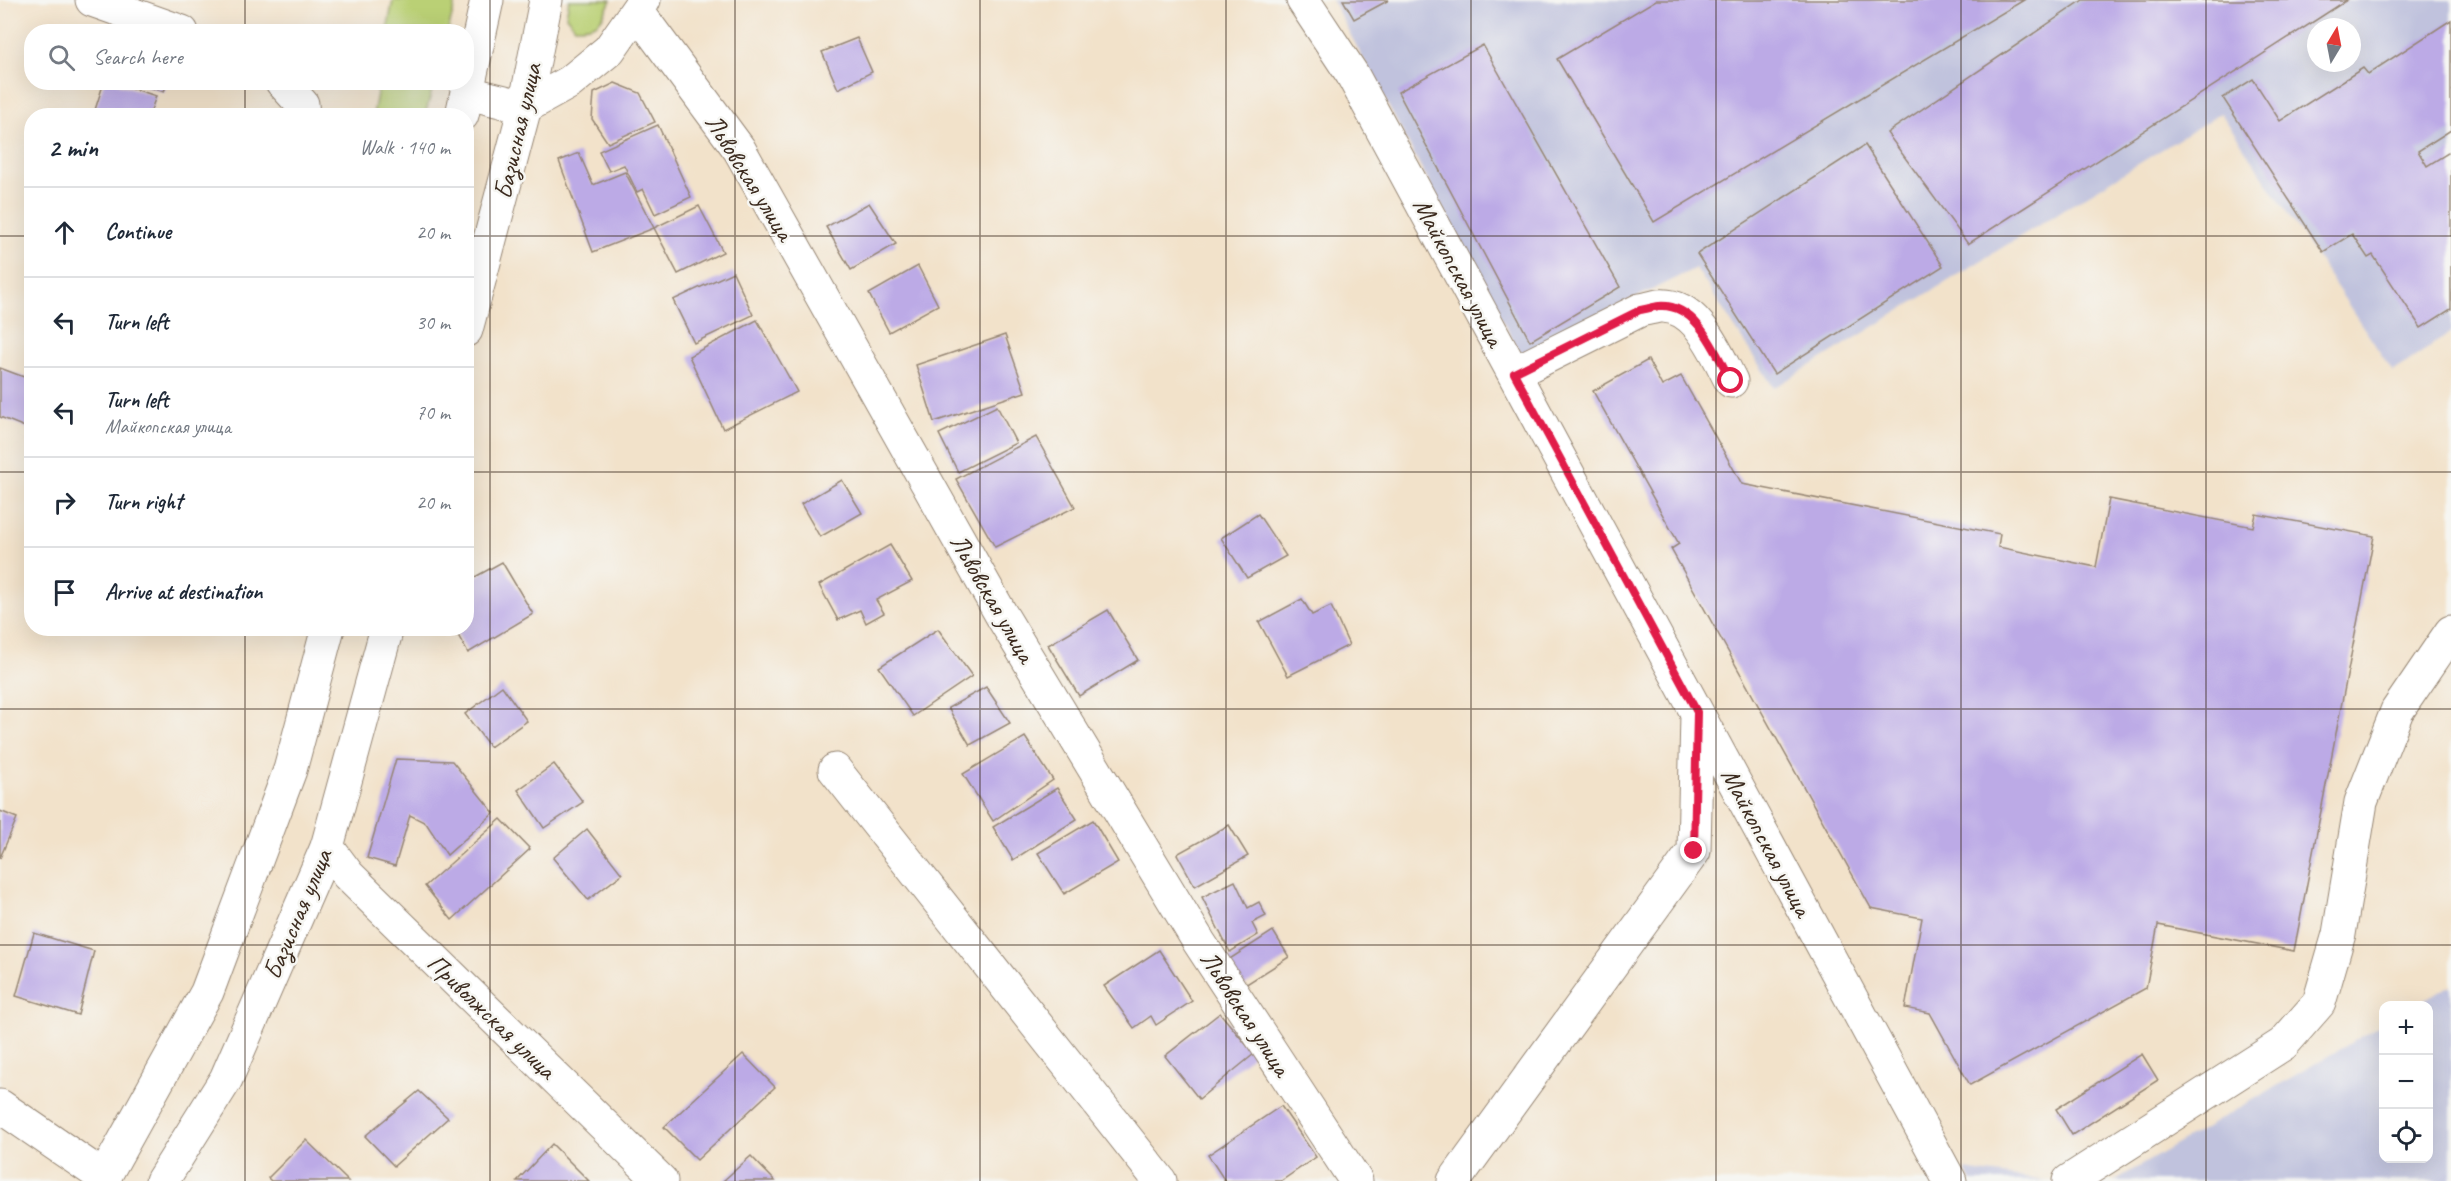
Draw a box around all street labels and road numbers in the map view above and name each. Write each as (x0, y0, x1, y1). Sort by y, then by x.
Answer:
street label: Базисная улица (486, 59, 550, 202)
street label: Львовская улица (698, 108, 803, 249)
street label: Майкопская улица (1406, 192, 1513, 354)
street label: Львовская улица (942, 528, 1044, 670)
street label: Майкопская улица (1714, 762, 1821, 924)
street label: Базисная улица (255, 843, 341, 985)
street label: Львовская улица (1193, 944, 1300, 1084)
street label: Приволжская улица (420, 947, 564, 1087)

